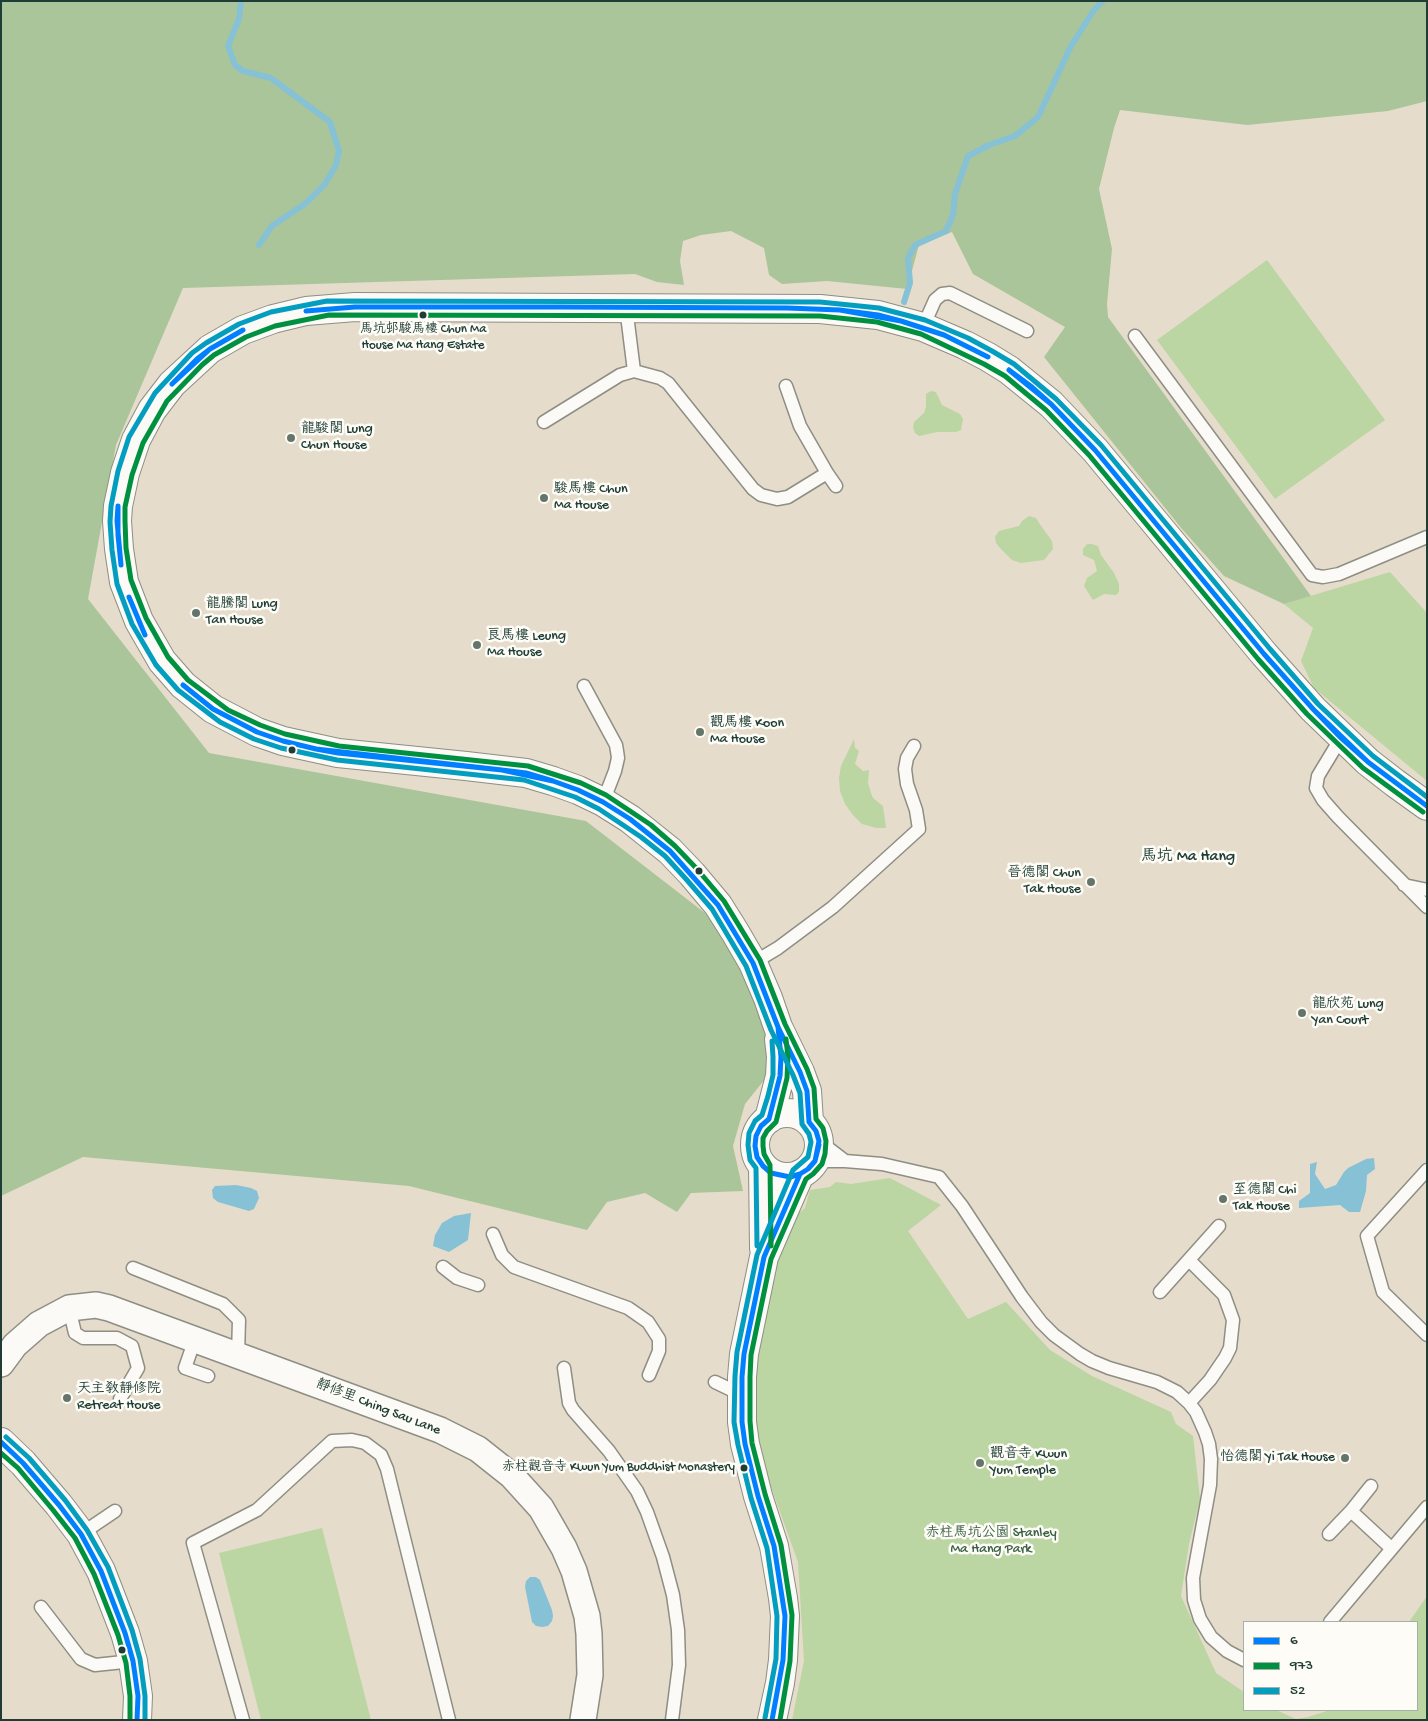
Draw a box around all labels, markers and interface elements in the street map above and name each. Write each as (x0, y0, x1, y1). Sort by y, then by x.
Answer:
marker: 馬坑邨駿馬樓 Chun Ma House Ma Hang Estate (418, 310, 428, 320)
place label: 馬坑邨駿馬樓 Chun Ma House Ma Hang Estate (360, 322, 486, 353)
place label: 龍駿閣 Lung Chun House (301, 422, 373, 454)
marker: 龍駿閣 Lung Chun House (285, 432, 297, 444)
place label: 駿馬樓 Chun Ma House (554, 482, 628, 514)
marker: 駿馬樓 Chun Ma House (538, 492, 550, 504)
place label: 龍騰閣 Lung Tan House (206, 597, 278, 630)
marker: 龍騰閣 Lung Tan House (190, 607, 202, 619)
place label: 良馬樓 Leung Ma House (487, 629, 566, 662)
marker: 良馬樓 Leung Ma House (471, 639, 483, 651)
place label: 觀馬樓 Koon Ma House (710, 716, 784, 749)
marker: 觀馬樓 Koon Ma House (694, 726, 706, 738)
unlabelled marker (287, 745, 297, 755)
district label: 馬坑 Ma Hang (1141, 848, 1235, 868)
unlabelled marker (694, 866, 704, 876)
place label: 晉德閣 Chun Tak House (1007, 866, 1081, 899)
marker: 晉德閣 Chun Tak House (1085, 876, 1097, 888)
place label: 龍欣苑 Lung Yan Court (1312, 997, 1384, 1030)
marker: 龍欣苑 Lung Yan Court (1296, 1007, 1308, 1019)
place label: 至德閣 Chi Tak House (1233, 1183, 1296, 1216)
marker: 至德閣 Chi Tak House (1217, 1193, 1229, 1205)
street label: 靜修里 Ching Sau Lane (313, 1376, 443, 1440)
place label: 天主教靜修院 Retreat House (77, 1382, 161, 1414)
marker: 天主教靜修院 Retreat House (61, 1392, 73, 1404)
place label: 觀音寺 Kwun Yum Temple (990, 1447, 1067, 1480)
place label: 怡德閣 Yi Tak House (1220, 1450, 1335, 1466)
marker: 怡德閣 Yi Tak House (1339, 1452, 1351, 1464)
marker: 觀音寺 Kwun Yum Temple (974, 1457, 986, 1469)
place label: 赤柱觀音寺 Kwun Yum Buddhist Monastery (502, 1460, 735, 1476)
marker: 赤柱觀音寺 Kwun Yum Buddhist Monastery (739, 1463, 749, 1473)
park label: 赤柱馬坑公園 Stanley Ma Hang Park (925, 1526, 1057, 1558)
legend (1243, 1621, 1418, 1711)
text: 6 (1290, 1632, 1298, 1650)
unlabelled marker (117, 1645, 127, 1655)
text: 973 (1290, 1657, 1313, 1675)
text: 52 (1290, 1682, 1305, 1700)

